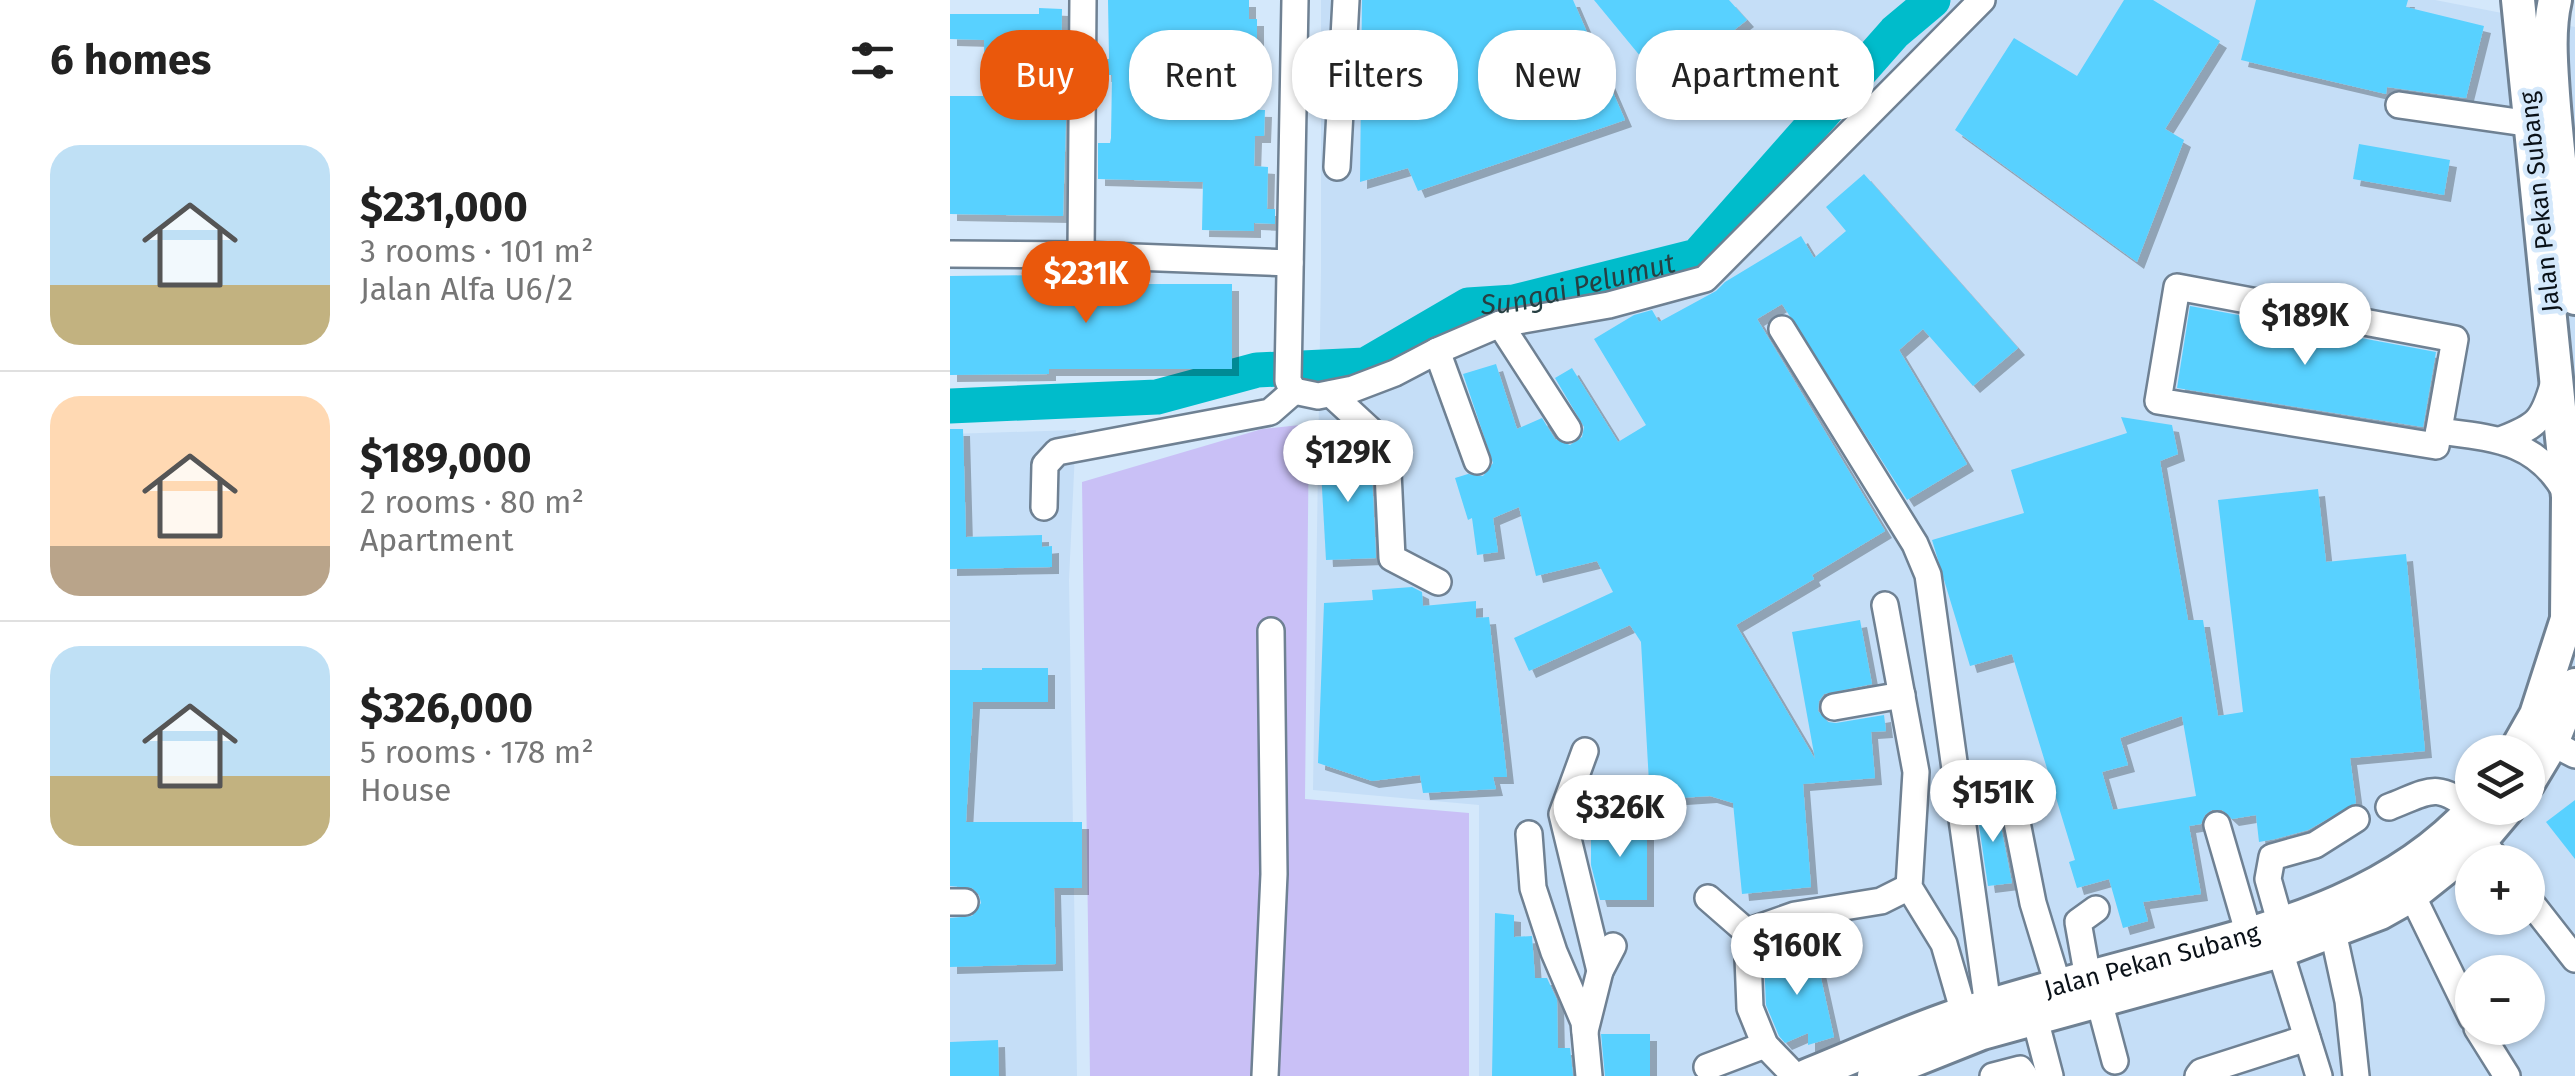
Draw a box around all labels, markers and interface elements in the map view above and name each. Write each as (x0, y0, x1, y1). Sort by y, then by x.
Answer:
chip: Buy (980, 30, 1109, 120)
chip: Rent (1129, 30, 1272, 120)
chip: Filters (1292, 30, 1458, 120)
chip: New (1478, 30, 1616, 120)
chip: Apartment (1636, 30, 1874, 120)
icon: filters (845, 33, 900, 88)
text: 6 homes (50, 35, 211, 85)
street label: Jalan Pekan Subang (2513, 90, 2567, 314)
text: $231,000 (360, 182, 528, 232)
icon: home (130, 185, 250, 305)
text: 3 rooms · 101 m² (360, 232, 594, 270)
pin: $231K (1016, 241, 1156, 326)
water label: Sungai Pelumut (1479, 246, 1678, 321)
text: $231K (1044, 254, 1128, 292)
text: Jalan Alfa U6/2 (360, 270, 573, 308)
pin: $189K (2235, 283, 2375, 368)
text: $189K (2261, 296, 2349, 334)
pin: $129K (1278, 420, 1418, 505)
text: $189,000 (360, 433, 532, 483)
text: $129K (1305, 433, 1391, 471)
icon: home (130, 436, 250, 556)
text: 2 rooms · 80 m² (360, 483, 584, 521)
text: Apartment (360, 521, 514, 559)
text: $326,000 (360, 683, 533, 733)
icon: home (130, 686, 250, 806)
text: 5 rooms · 178 m² (360, 733, 594, 771)
map controls (2455, 735, 2545, 1045)
button: layers (2455, 735, 2545, 825)
pin: $151K (1923, 760, 2063, 845)
text: House (360, 771, 451, 809)
text: $151K (1952, 773, 2034, 811)
pin: $326K (1550, 775, 1690, 860)
text: $326K (1576, 788, 1664, 826)
button: + (2455, 845, 2545, 935)
pin: $160K (1727, 913, 1867, 998)
street label: Jalan Pekan Subang (2041, 918, 2263, 1005)
text: $160K (1753, 926, 1841, 964)
button: − (2455, 955, 2545, 1045)

